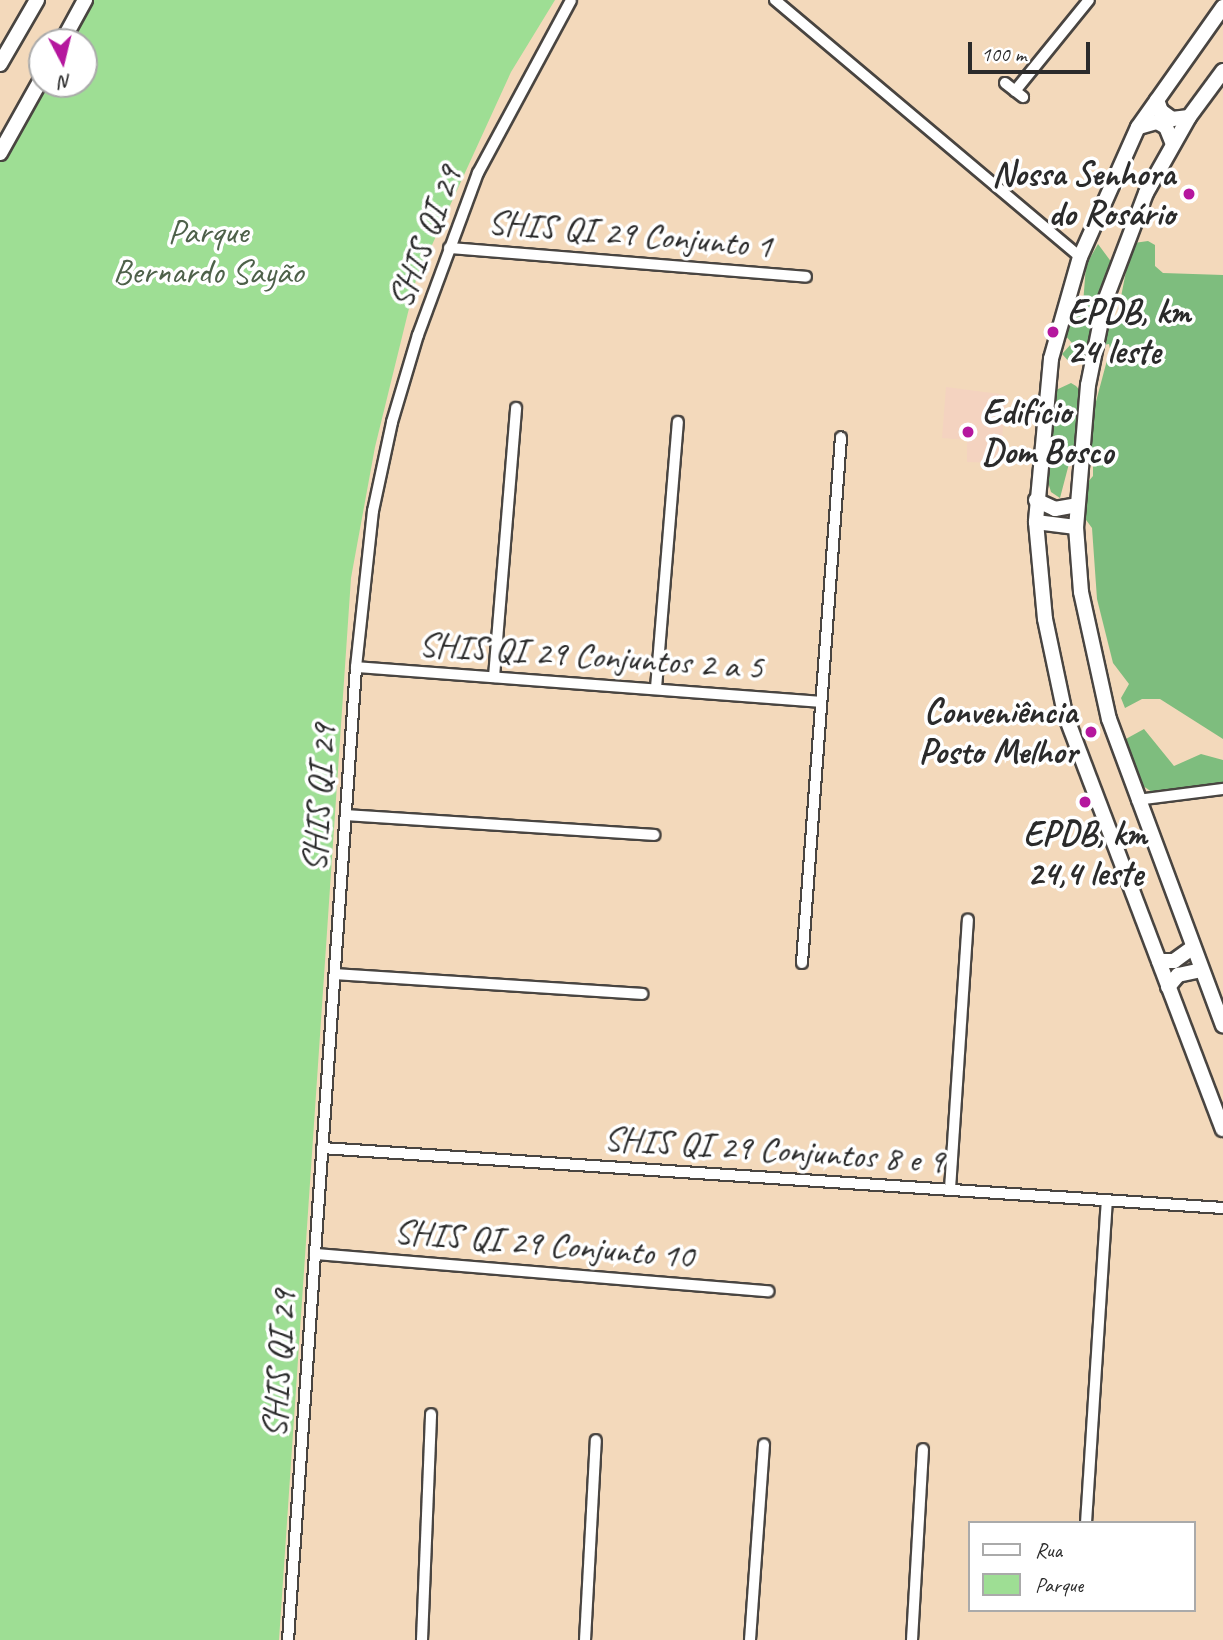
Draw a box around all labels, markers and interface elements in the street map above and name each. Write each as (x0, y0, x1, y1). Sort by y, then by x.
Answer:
north arrow (28, 28, 98, 98)
scale bar (971, 28, 1094, 72)
text: 100 m (981, 41, 1026, 67)
text: N (58, 69, 73, 94)
place label: Nossa Senhora do Rosário (993, 153, 1175, 235)
street label: SHIS QI 29 (379, 160, 471, 314)
marker: Nossa Senhora do Rosário (1181, 186, 1197, 202)
street label: SHIS QI 29 Conjunto 1 (486, 201, 774, 267)
park label: Parque Bernardo Sayão (113, 211, 303, 293)
place label: EPDB, km 24 leste (1067, 291, 1190, 373)
marker: EPDB, km 24 leste (1045, 324, 1061, 340)
place label: Edifício Dom Bosco (982, 391, 1112, 473)
marker: Edifício Dom Bosco (960, 424, 976, 440)
street label: SHIS QI 29 Conjuntos 2 a 5 (418, 623, 764, 689)
place label: Conveniência Posto Melhor (919, 691, 1077, 773)
street label: SHIS QI 29 (293, 723, 345, 873)
marker: Conveniência Posto Melhor (1083, 724, 1099, 740)
marker: EPDB, km 24,4 leste (1077, 794, 1093, 810)
place label: EPDB, km 24,4 leste (1023, 813, 1147, 895)
street label: SHIS QI 29 Conjuntos 8 e 9 (603, 1117, 945, 1183)
street label: SHIS QI 29 Conjunto 10 (392, 1210, 696, 1278)
street label: SHIS QI 29 (253, 1289, 305, 1439)
legend (968, 1521, 1195, 1612)
text: Rua (1035, 1537, 1062, 1563)
text: Parque (1035, 1572, 1083, 1598)

